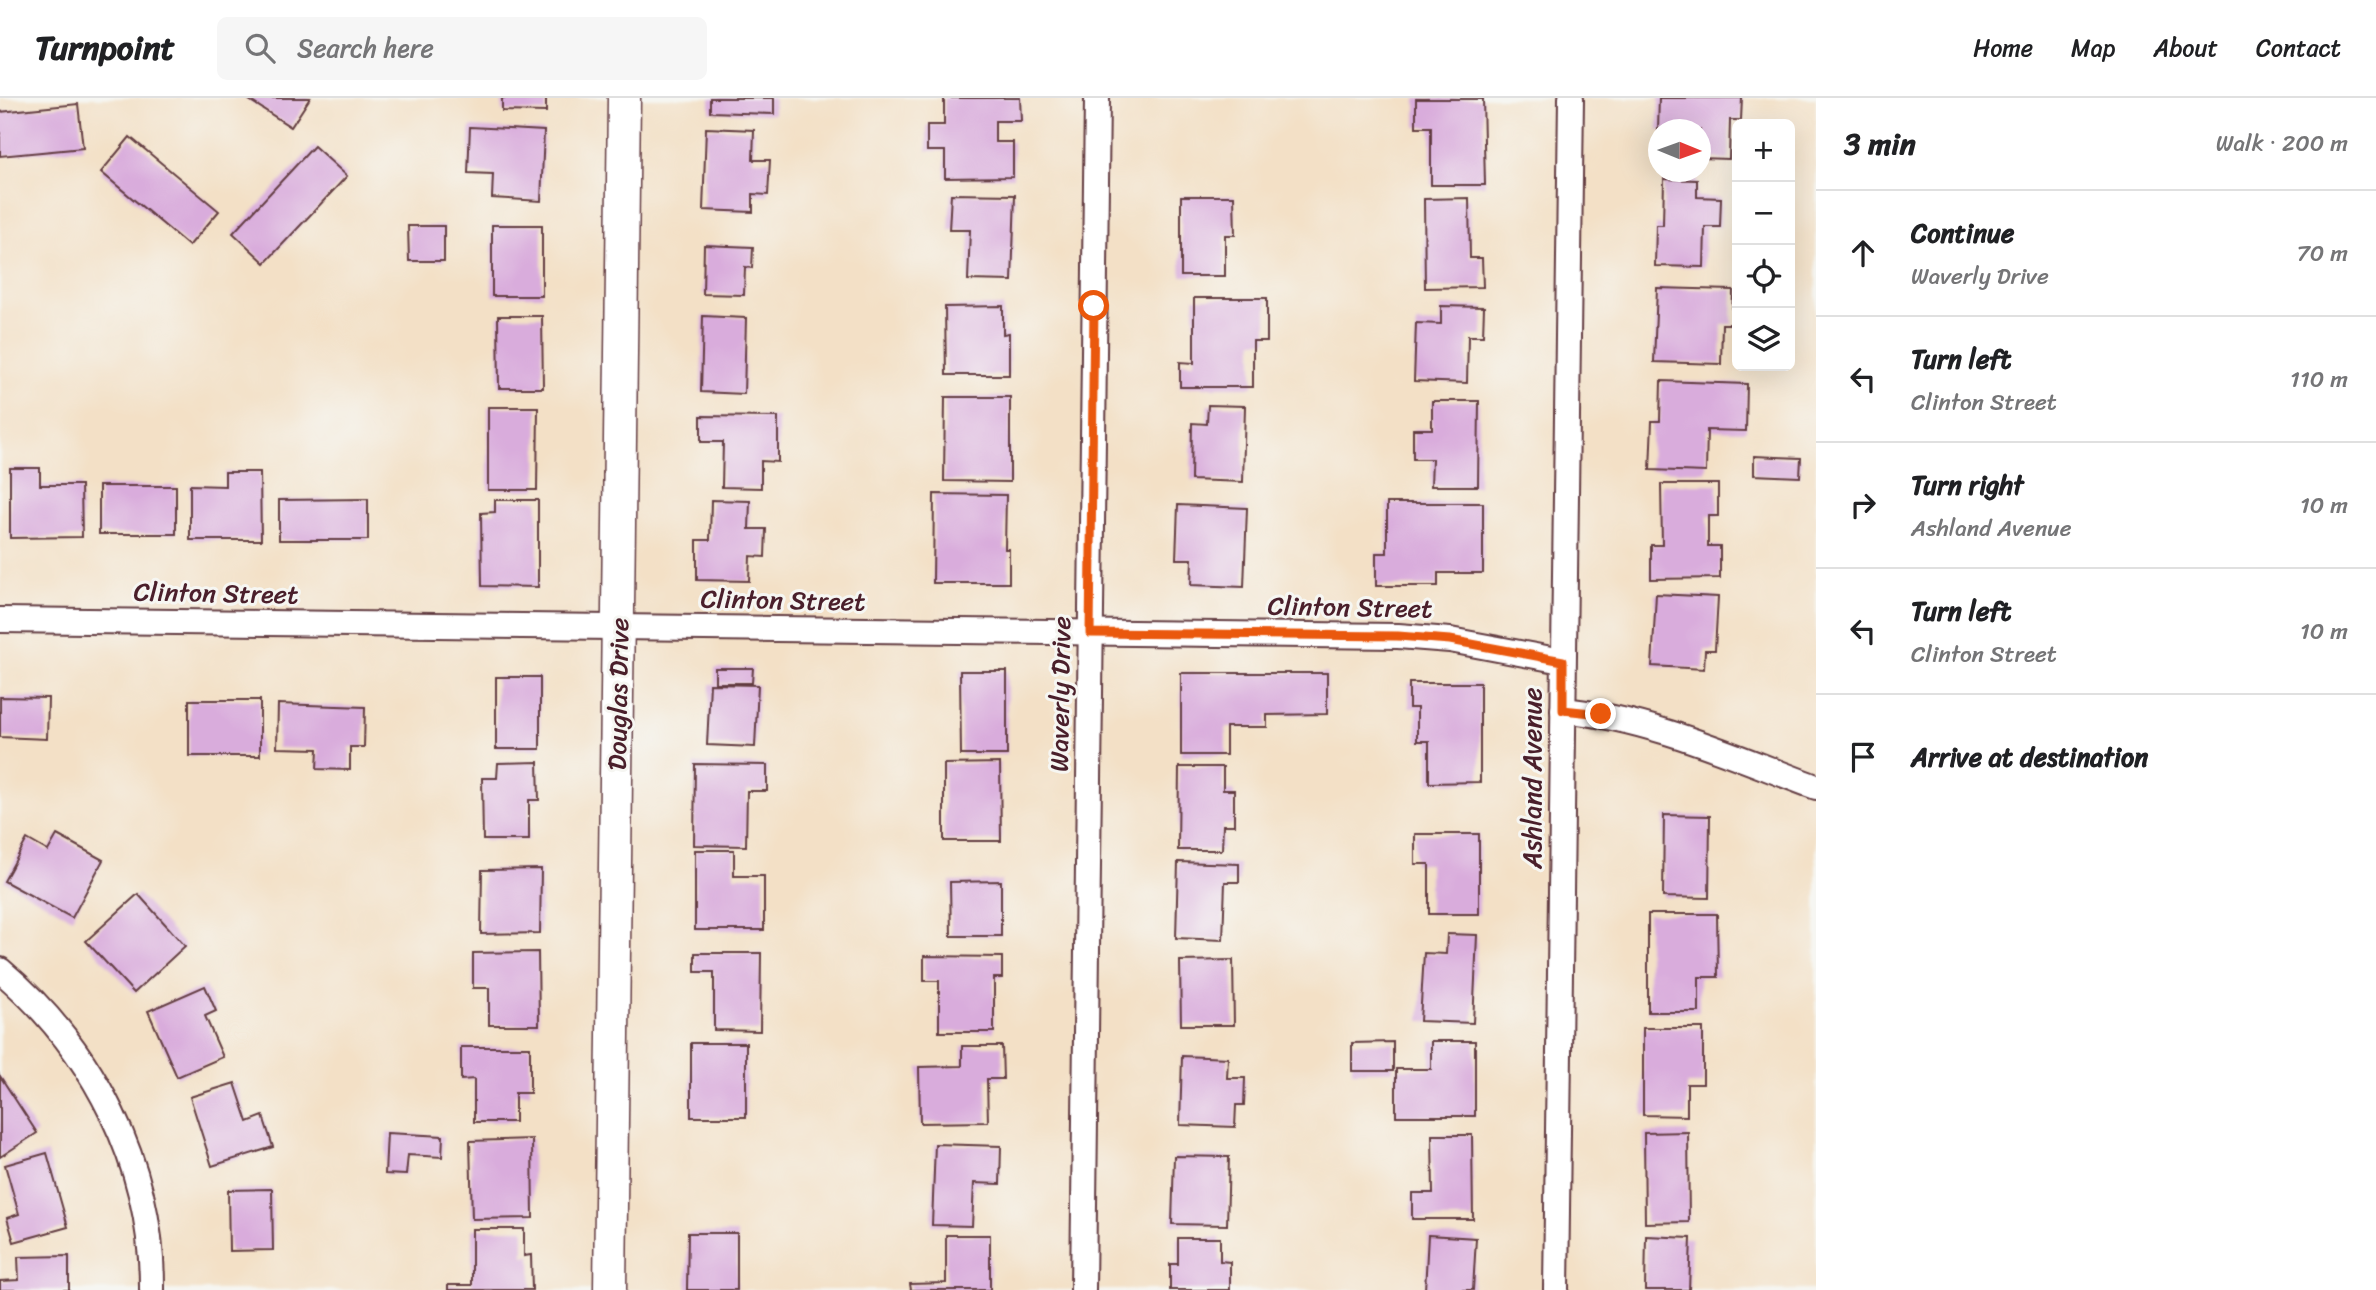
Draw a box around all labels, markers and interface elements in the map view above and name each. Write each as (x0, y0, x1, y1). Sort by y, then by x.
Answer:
search box (217, 17, 707, 80)
text: Turnpoint (35, 19, 175, 77)
text: Search here (297, 25, 434, 71)
text: Home (1973, 27, 2033, 69)
text: Map (2071, 27, 2115, 69)
text: About (2153, 27, 2218, 69)
text: Contact (2256, 27, 2341, 69)
icon: search (241, 29, 279, 67)
text: 3 min (1844, 117, 1916, 171)
north arrow (1648, 119, 1711, 182)
map controls (1732, 119, 1795, 371)
button: + (1732, 119, 1795, 182)
text: Walk · 200 m (2216, 123, 2348, 164)
button: − (1732, 182, 1795, 245)
text: Continue (1911, 210, 2014, 256)
text: 70 m (2297, 233, 2348, 274)
icon: ahead (1844, 234, 1882, 272)
button: locate (1732, 245, 1795, 308)
text: Waverly Drive (1911, 256, 2049, 297)
route start (1078, 290, 1109, 321)
button: layers (1732, 308, 1795, 371)
text: Turn left (1911, 336, 2011, 382)
text: 110 m (2290, 359, 2348, 400)
icon: left (1844, 360, 1882, 398)
text: Clinton Street (1911, 382, 2057, 423)
text: Turn right (1911, 462, 2024, 508)
text: 10 m (2300, 485, 2348, 526)
icon: right (1844, 486, 1882, 524)
text: Ashland Avenue (1911, 508, 2071, 549)
street label: Clinton Street (133, 569, 299, 617)
street label: Clinton Street (700, 576, 866, 624)
street label: Clinton Street (1267, 583, 1433, 631)
text: Turn left (1911, 588, 2011, 634)
text: 10 m (2300, 611, 2348, 652)
icon: left (1844, 612, 1882, 650)
street label: Waverly Drive (1036, 616, 1084, 772)
street label: Douglas Drive (594, 617, 642, 771)
text: Clinton Street (1911, 634, 2057, 675)
street label: Ashland Avenue (1509, 687, 1555, 870)
route end (1585, 698, 1616, 729)
text: Arrive at destination (1911, 734, 2148, 780)
icon: arrive (1844, 738, 1882, 776)

